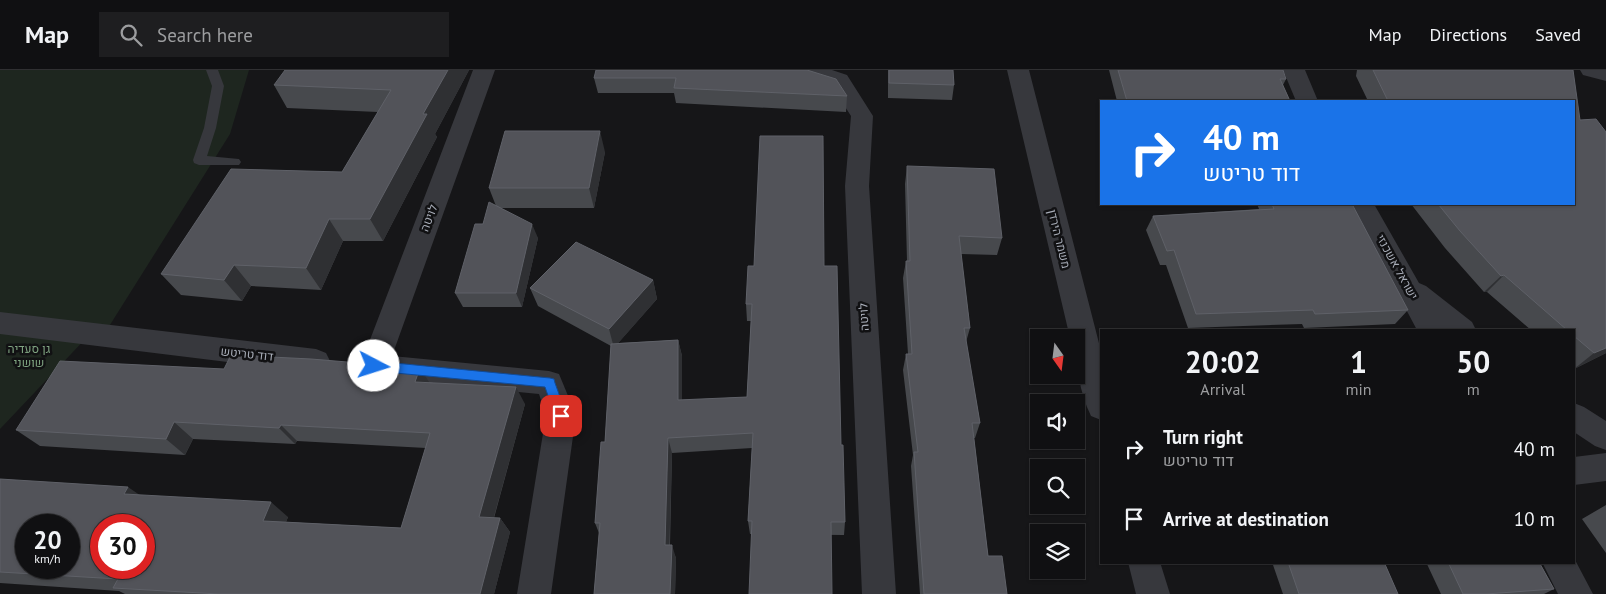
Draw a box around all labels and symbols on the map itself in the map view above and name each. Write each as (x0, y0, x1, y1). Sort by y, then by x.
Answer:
street label: לויטה (417, 202, 441, 233)
street label: משמר הירדן (1045, 208, 1074, 270)
street label: ישראל אשכנזי (1373, 232, 1421, 302)
street label: לויטה (855, 303, 872, 331)
north arrow (1030, 329, 1085, 384)
position arrow (347, 339, 399, 391)
park label: גן סעדיה שושני (8, 341, 51, 370)
street label: דוד טריטש (220, 343, 274, 364)
pin (540, 395, 582, 437)
speed limit sign: 30 (90, 514, 155, 579)

